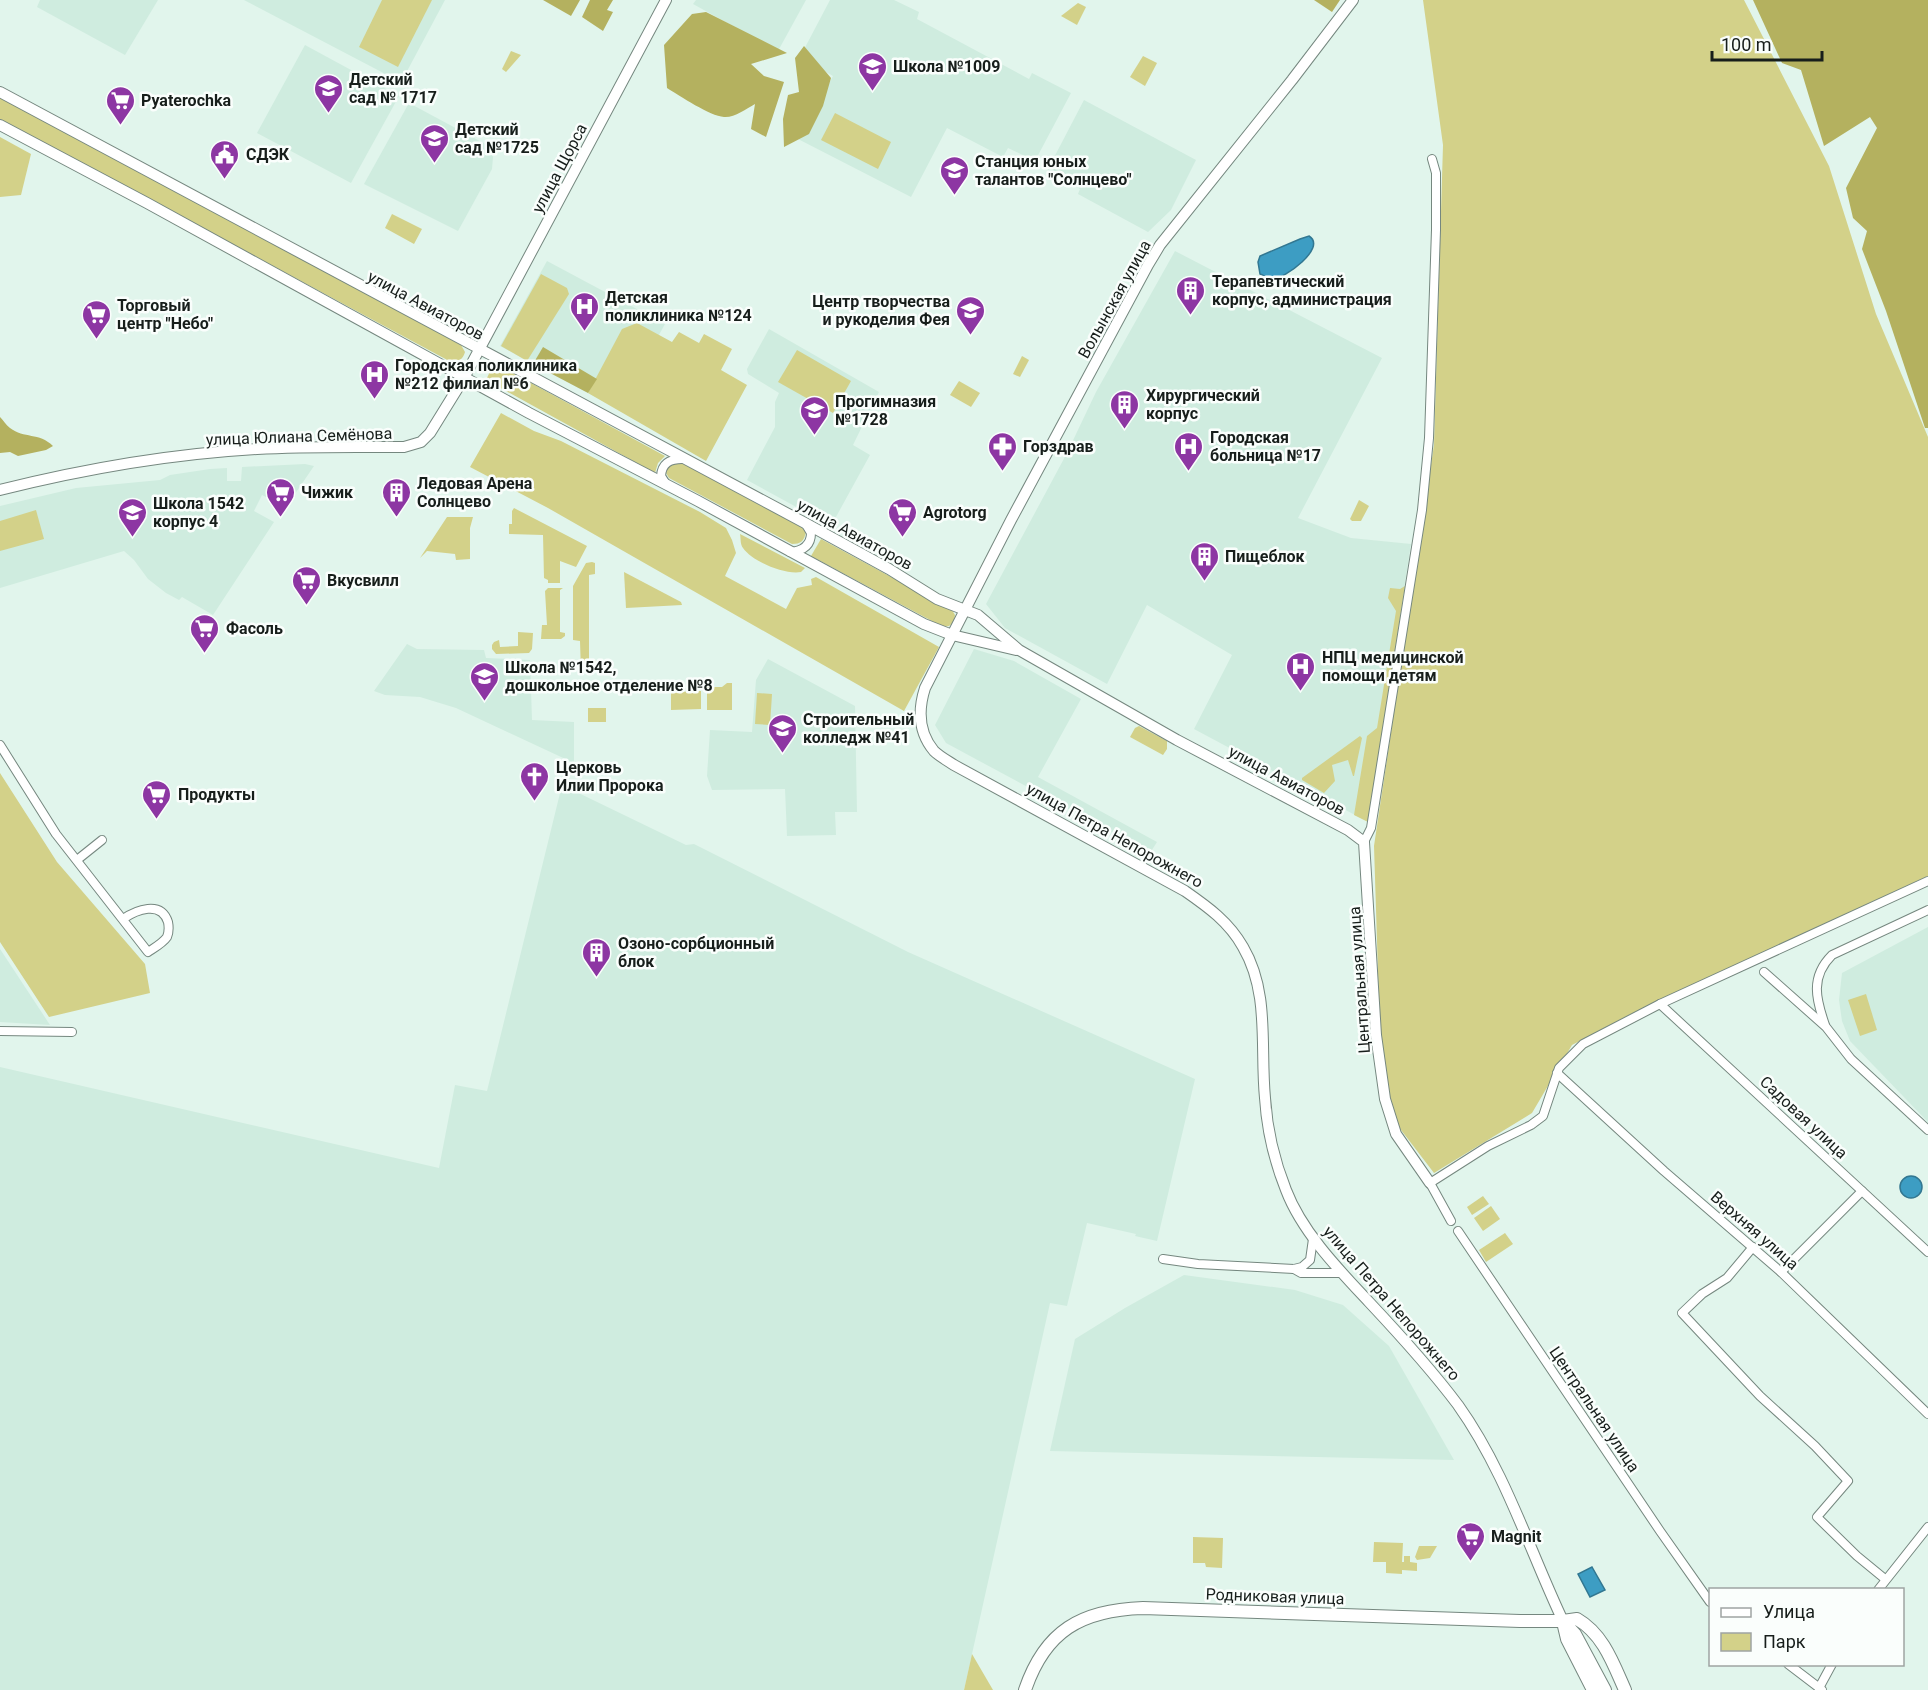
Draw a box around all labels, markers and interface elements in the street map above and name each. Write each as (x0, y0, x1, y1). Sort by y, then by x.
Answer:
scale bar (1712, 24, 1822, 62)
text: 100 m (1721, 34, 1772, 55)
school or university icon: Школа №1009 (856, 50, 888, 92)
place label: Школа №1009 (893, 57, 1000, 76)
place label: Детский сад № 1717 (349, 70, 437, 107)
school or university icon: Детский сад № 1717 (312, 72, 344, 114)
supermarket icon: Pyaterochka (104, 84, 136, 126)
place label: Pyaterochka (141, 91, 231, 110)
place label: Детский сад №1725 (455, 120, 539, 157)
street label: улица Щорса (528, 120, 591, 216)
school or university icon: Детский сад №1725 (418, 122, 450, 164)
public building icon: СДЭК (209, 138, 241, 180)
place label: СДЭК (246, 145, 290, 164)
place label: Станция юных талантов "Солнцево" (975, 152, 1132, 189)
school or university icon: Станция юных талантов "Солнцево" (938, 154, 970, 196)
street label: Волынская улица (1074, 237, 1155, 362)
street label: улица Авиаторов (364, 267, 487, 344)
place label: Терапевтический корпус, администрация (1212, 272, 1392, 309)
building icon: Терапевтический корпус, администрация (1175, 274, 1207, 316)
place label: Детская поликлиника №124 (605, 288, 752, 325)
hospital icon: Детская поликлиника №124 (568, 290, 600, 332)
place label: Центр творчества и рукоделия Фея (812, 292, 950, 329)
school or university icon: Центр творчества и рукоделия Фея (955, 294, 987, 336)
place label: Торговый центр "Небо" (117, 296, 213, 333)
supermarket icon: Торговый центр "Небо" (80, 298, 112, 340)
place label: Городская поликлиника №212 филиал №6 (395, 356, 577, 393)
hospital icon: Городская поликлиника №212 филиал №6 (358, 358, 390, 400)
place label: Хирургический корпус (1146, 386, 1260, 423)
building icon: Хирургический корпус (1109, 388, 1141, 430)
place label: Прогимназия №1728 (835, 392, 936, 429)
school or university icon: Прогимназия №1728 (798, 394, 830, 436)
street label: улица Юлиана Семёнова (205, 424, 393, 449)
place label: Городская больница №17 (1210, 428, 1321, 465)
pharmacy icon: Горздрав (986, 430, 1018, 472)
hospital icon: Городская больница №17 (1173, 430, 1205, 472)
place label: Горздрав (1023, 437, 1093, 456)
place label: Ледовая Арена Солнцево (417, 474, 533, 511)
supermarket icon: Чижик (264, 476, 296, 518)
building icon: Ледовая Арена Солнцево (380, 476, 412, 518)
place label: Чижик (301, 483, 354, 502)
place label: Школа 1542 корпус 4 (153, 494, 244, 531)
street label: улица Авиаторов (794, 495, 916, 574)
school or university icon: Школа 1542 корпус 4 (116, 496, 148, 538)
supermarket icon: Agrotorg (886, 496, 918, 538)
place label: Agrotorg (923, 503, 987, 522)
building icon: Пищеблок (1188, 540, 1220, 582)
place label: Пищеблок (1225, 547, 1306, 566)
supermarket icon: Вкусвилл (290, 564, 322, 606)
place label: Вкусвилл (327, 571, 399, 590)
supermarket icon: Фасоль (189, 612, 221, 654)
place label: Фасоль (226, 619, 283, 638)
place label: НПЦ медицинской помощи детям (1322, 648, 1464, 685)
hospital icon: НПЦ медицинской помощи детям (1285, 650, 1317, 692)
place label: Школа №1542, дошкольное отделение №8 (505, 658, 713, 695)
school or university icon: Школа №1542, дошкольное отделение №8 (468, 660, 500, 702)
place label: Строительный колледж №41 (803, 710, 914, 747)
school or university icon: Строительный колледж №41 (766, 712, 798, 754)
street label: улица Авиаторов (1225, 742, 1348, 819)
place label: Церковь Илии Пророка (556, 758, 664, 795)
church icon: Церковь Илии Пророка (519, 760, 551, 802)
supermarket icon: Продукты (141, 778, 173, 820)
street label: улица Петра Непорожнего (1023, 779, 1206, 892)
place label: Продукты (178, 785, 255, 804)
street label: Центральная улица (1345, 906, 1374, 1054)
place label: Озоно-сорбционный блок (618, 934, 774, 971)
building icon: Озоно-сорбционный блок (581, 936, 613, 978)
street label: Садовая улица (1756, 1072, 1851, 1163)
street label: Верхняя улица (1707, 1187, 1802, 1274)
street label: улица Петра Непорожнего (1319, 1222, 1464, 1385)
street label: Центральная улица (1546, 1343, 1644, 1476)
supermarket icon: Magnit (1454, 1520, 1486, 1562)
place label: Magnit (1491, 1527, 1542, 1546)
street label: Родниковая улица (1205, 1585, 1345, 1608)
legend (1709, 1588, 1904, 1666)
text: Улица (1763, 1601, 1815, 1622)
text: Парк (1763, 1631, 1806, 1652)

